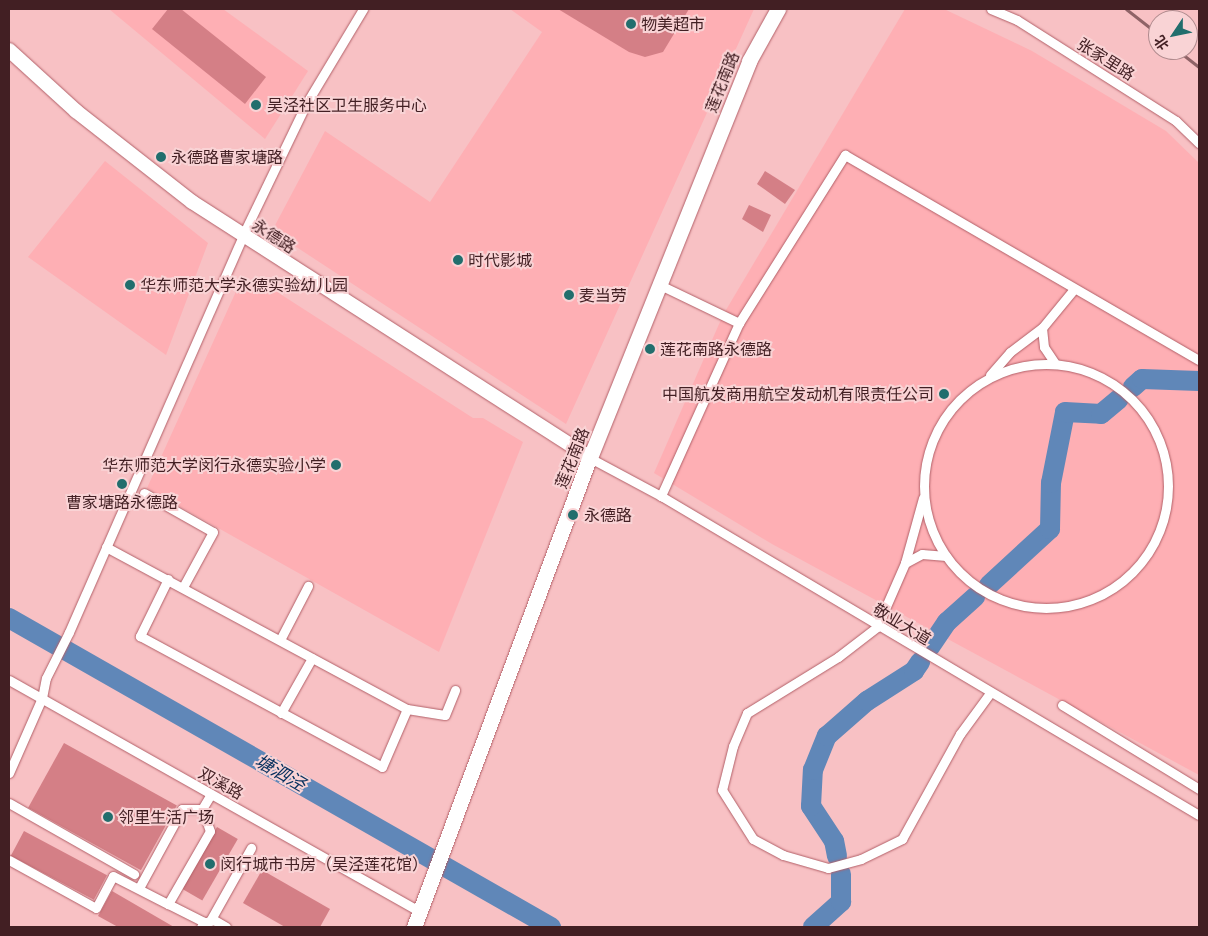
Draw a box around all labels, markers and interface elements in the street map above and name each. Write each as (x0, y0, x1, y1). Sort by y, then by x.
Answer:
north arrow (1148, 10, 1198, 60)
place label: 物美超市 (641, 14, 705, 34)
marker: 物美超市 (625, 18, 637, 30)
text: 北 (1150, 33, 1172, 54)
street label: 张家里路 (1074, 34, 1138, 84)
street label: 莲花南路 (701, 49, 743, 115)
place label: 吴泾社区卫生服务中心 (267, 95, 427, 115)
marker: 吴泾社区卫生服务中心 (249, 98, 263, 112)
place label: 永德路曹家塘路 (171, 147, 283, 167)
marker: 永德路曹家塘路 (155, 151, 167, 163)
street label: 永德路 (249, 215, 299, 257)
place label: 时代影城 (468, 250, 532, 270)
marker: 时代影城 (452, 254, 464, 266)
place label: 华东师范大学永德实验幼儿园 (140, 275, 348, 295)
marker: 华东师范大学永德实验幼儿园 (124, 279, 136, 291)
place label: 麦当劳 (579, 285, 627, 305)
marker: 麦当劳 (563, 289, 575, 301)
place label: 莲花南路永德路 (660, 339, 772, 359)
marker: 莲花南路永德路 (644, 343, 656, 355)
place label: 中国航发商用航空发动机有限责任公司 (662, 384, 934, 404)
marker: 中国航发商用航空发动机有限责任公司 (938, 388, 950, 400)
street label: 莲花南路 (551, 425, 593, 491)
place label: 华东师范大学闵行永德实验小学 (102, 455, 326, 475)
marker: 华东师范大学闵行永德实验小学 (330, 459, 342, 471)
marker: 曹家塘路永德路 (116, 478, 128, 490)
place label: 曹家塘路永德路 (66, 492, 178, 512)
place label: 永德路 (584, 505, 632, 525)
marker: 永德路 (566, 508, 580, 522)
street label: 敬业大道 (870, 599, 934, 649)
water label: 塘泗泾 (251, 750, 309, 796)
street label: 双溪路 (195, 763, 247, 803)
place label: 邻里生活广场 (118, 807, 214, 827)
marker: 邻里生活广场 (102, 811, 114, 823)
place label: 闵行城市书房（吴泾莲花馆） (220, 854, 428, 874)
marker: 闵行城市书房（吴泾莲花馆） (204, 858, 216, 870)

